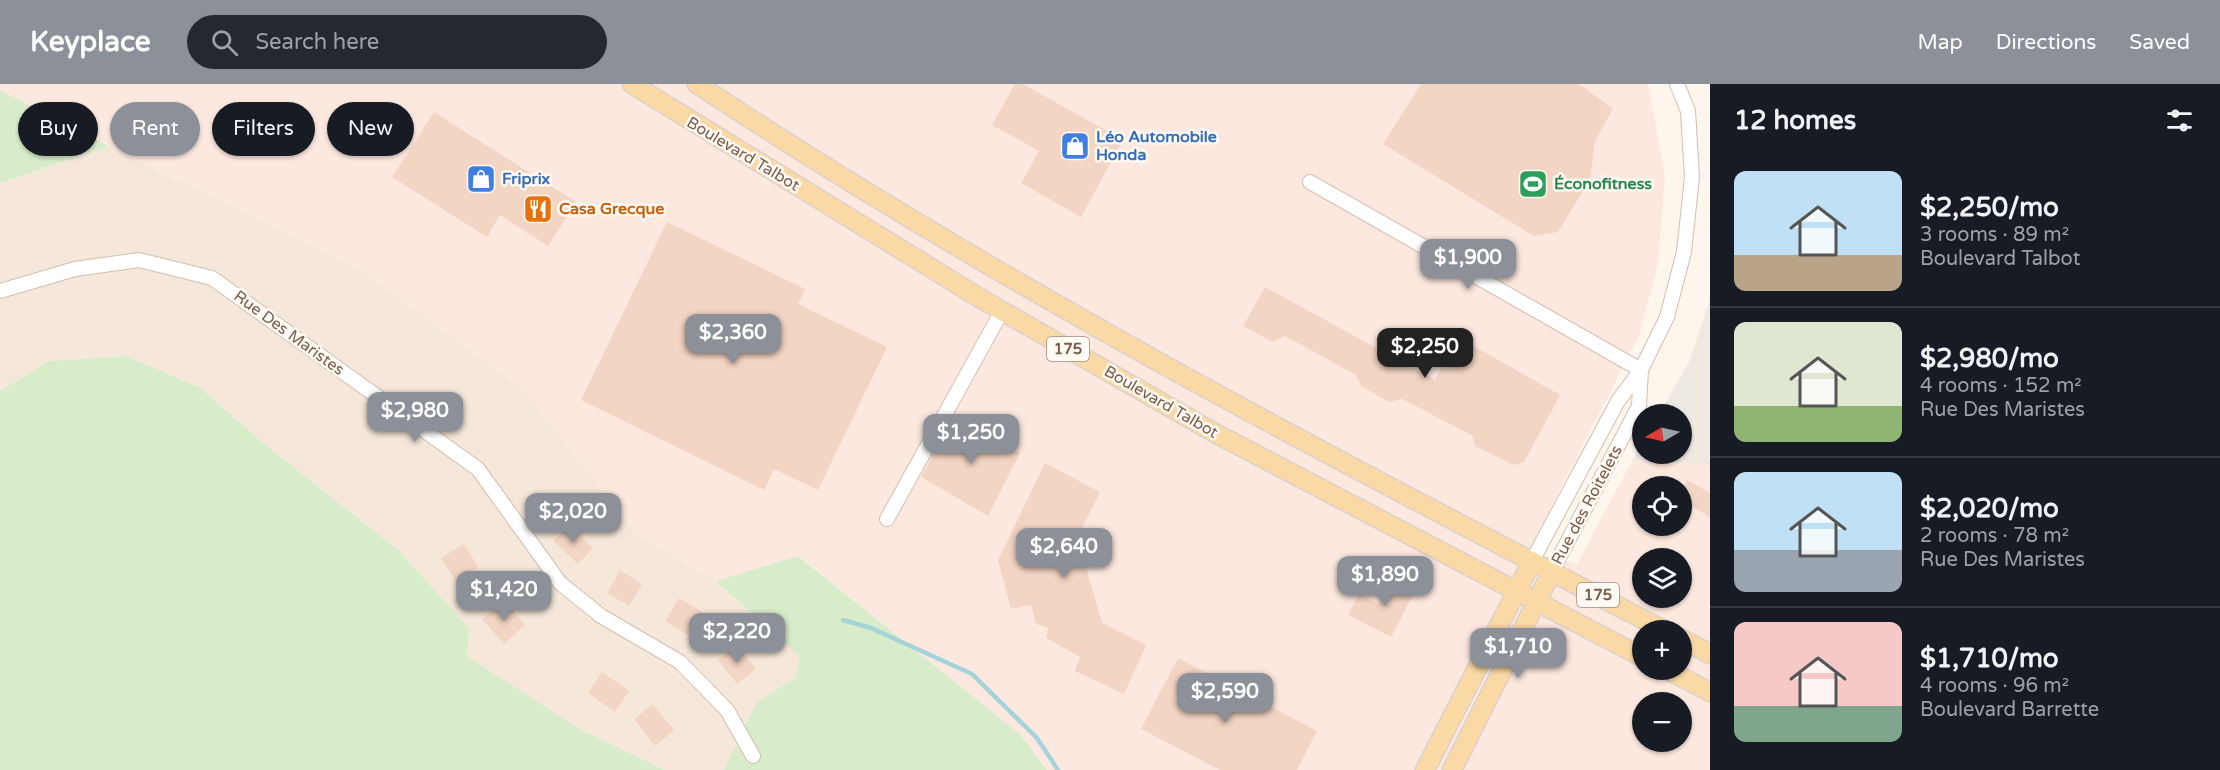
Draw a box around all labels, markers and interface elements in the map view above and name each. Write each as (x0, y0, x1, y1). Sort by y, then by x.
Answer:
search box (187, 15, 607, 69)
text: Keyplace (30, 25, 151, 59)
icon: search (208, 26, 241, 59)
text: Search here (256, 29, 379, 55)
text: Map (1917, 30, 1963, 55)
text: Directions (1996, 30, 2096, 55)
text: Saved (2129, 30, 2190, 55)
chip: Buy (18, 102, 98, 156)
chip: Rent (110, 102, 200, 156)
chip: Filters (212, 102, 315, 156)
chip: New (327, 102, 414, 156)
icon: filters (2163, 104, 2196, 137)
text: 12 homes (1734, 105, 1856, 136)
street label: Boulevard Talbot (683, 112, 803, 196)
place label: Léo Automobile Honda (1096, 127, 1217, 165)
shop icon: Léo Automobile Honda (1059, 130, 1091, 162)
shop icon: Friprix (465, 163, 497, 195)
sports icon: Éconofitness (1517, 168, 1549, 200)
place label: Friprix (502, 169, 551, 189)
place label: Éconofitness (1554, 174, 1652, 194)
text: $2,250/mo (1920, 192, 2059, 223)
restaurant icon: Casa Grecque (522, 193, 554, 225)
icon: home (1782, 195, 1854, 267)
place label: Casa Grecque (559, 199, 664, 219)
text: 3 rooms · 89 m² (1920, 223, 2069, 247)
pin: $1,900 (1419, 239, 1517, 290)
text: $1,900 (1434, 246, 1502, 270)
text: Boulevard Talbot (1920, 247, 2080, 271)
street label: Rue Des Maristes (230, 286, 348, 380)
pin: $2,360 (684, 314, 782, 365)
text: $2,360 (699, 321, 767, 345)
pin: $2,250 (1376, 328, 1474, 379)
text: $2,250 (1391, 335, 1459, 359)
road number: 175 (1047, 337, 1089, 361)
text: $2,980/mo (1920, 343, 2059, 374)
icon: home (1782, 346, 1854, 418)
street label: Boulevard Talbot (1100, 361, 1222, 443)
text: 4 rooms · 152 m² (1920, 374, 2082, 398)
pin: $2,980 (366, 392, 464, 443)
text: Rue Des Maristes (1920, 398, 2085, 422)
text: $2,980 (381, 399, 449, 423)
north arrow (1632, 404, 1692, 464)
map controls (1632, 404, 1692, 752)
pin: $1,250 (922, 414, 1020, 465)
text: $1,250 (937, 421, 1005, 445)
street label: Rue des Roitelets (1547, 442, 1627, 568)
button: locate (1632, 476, 1692, 536)
pin: $2,020 (524, 493, 622, 544)
text: $2,020/mo (1920, 493, 2059, 524)
icon: home (1782, 496, 1854, 568)
text: $2,020 (539, 500, 607, 524)
text: 2 rooms · 78 m² (1920, 524, 2069, 548)
pin: $2,640 (1015, 528, 1113, 579)
text: $2,640 (1030, 535, 1098, 559)
button: layers (1632, 548, 1692, 608)
text: Rue Des Maristes (1920, 548, 2085, 572)
pin: $1,890 (1336, 556, 1434, 607)
text: $1,890 (1351, 563, 1419, 587)
pin: $1,420 (455, 571, 553, 622)
text: $1,420 (470, 578, 538, 602)
road number: 175 (1577, 583, 1619, 607)
pin: $2,220 (688, 613, 786, 664)
text: $2,220 (703, 620, 771, 644)
button: + (1632, 620, 1692, 680)
pin: $1,710 (1469, 628, 1567, 679)
text: $1,710 (1484, 635, 1552, 659)
text: $1,710/mo (1920, 643, 2059, 674)
icon: home (1782, 646, 1854, 718)
pin: $2,590 (1176, 673, 1274, 724)
text: 4 rooms · 96 m² (1920, 674, 2069, 698)
text: $2,590 (1191, 680, 1259, 704)
button: − (1632, 692, 1692, 752)
text: Boulevard Barrette (1920, 698, 2099, 722)

